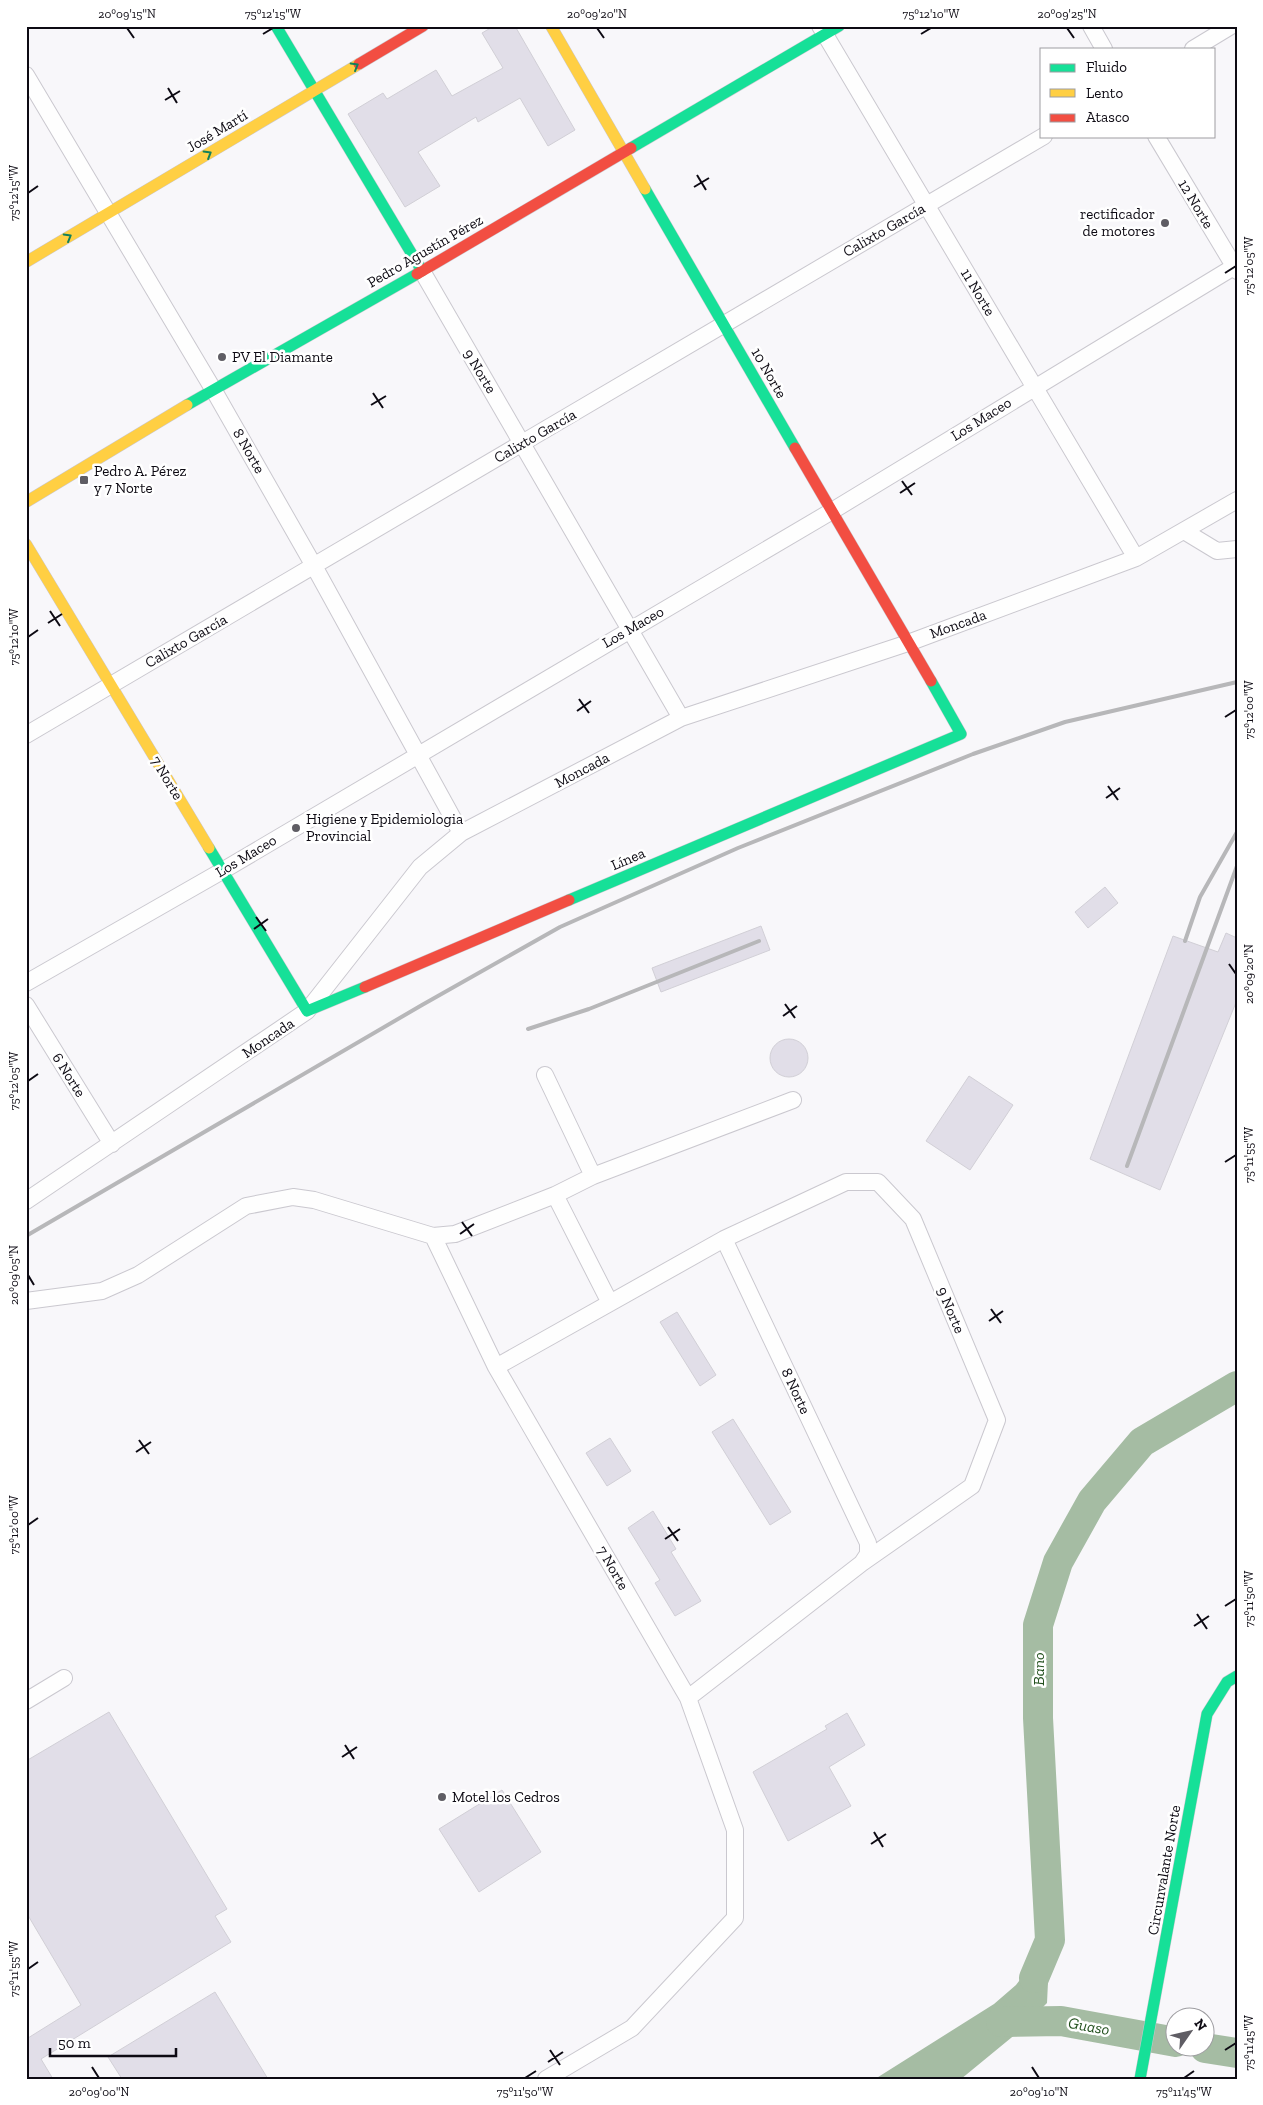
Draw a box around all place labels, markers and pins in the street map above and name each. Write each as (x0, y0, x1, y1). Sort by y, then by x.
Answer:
place label: rectificador de motores (1080, 205, 1155, 240)
marker: rectificador de motores (1159, 217, 1171, 229)
place label: PV El Diamante (232, 348, 333, 366)
marker: PV El Diamante (216, 351, 228, 363)
place label: Pedro A. Pérez y 7 Norte (94, 462, 186, 497)
marker: Pedro A. Pérez y 7 Norte (78, 474, 90, 486)
place label: Higiene y Epidemiologia Provincial (306, 810, 463, 845)
marker: Higiene y Epidemiologia Provincial (290, 822, 302, 834)
place label: Motel los Cedros (452, 1788, 560, 1806)
marker: Motel los Cedros (436, 1791, 448, 1803)

